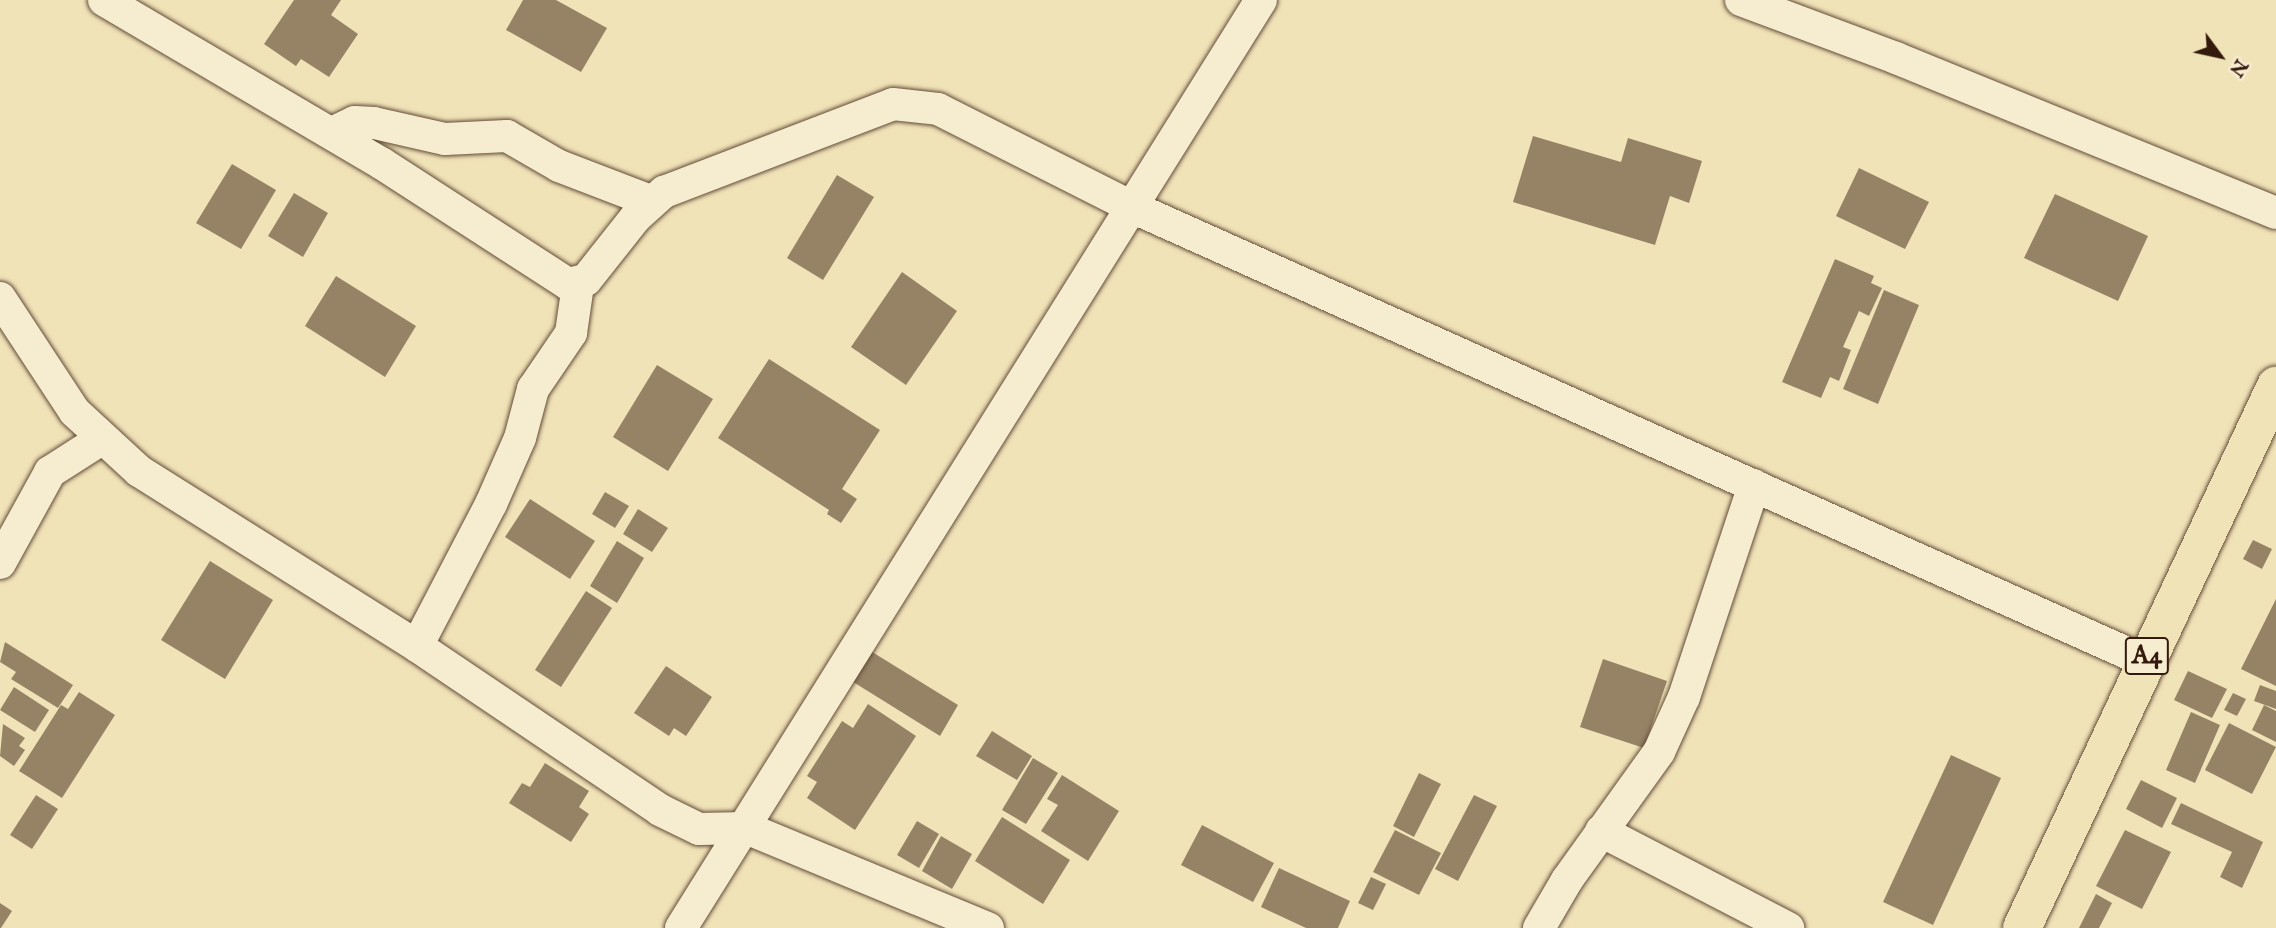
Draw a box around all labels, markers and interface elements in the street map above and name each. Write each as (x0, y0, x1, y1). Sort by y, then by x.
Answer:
north arrow (2185, 21, 2255, 91)
text: N (2223, 54, 2252, 81)
road number: A4 (2124, 634, 2170, 678)

